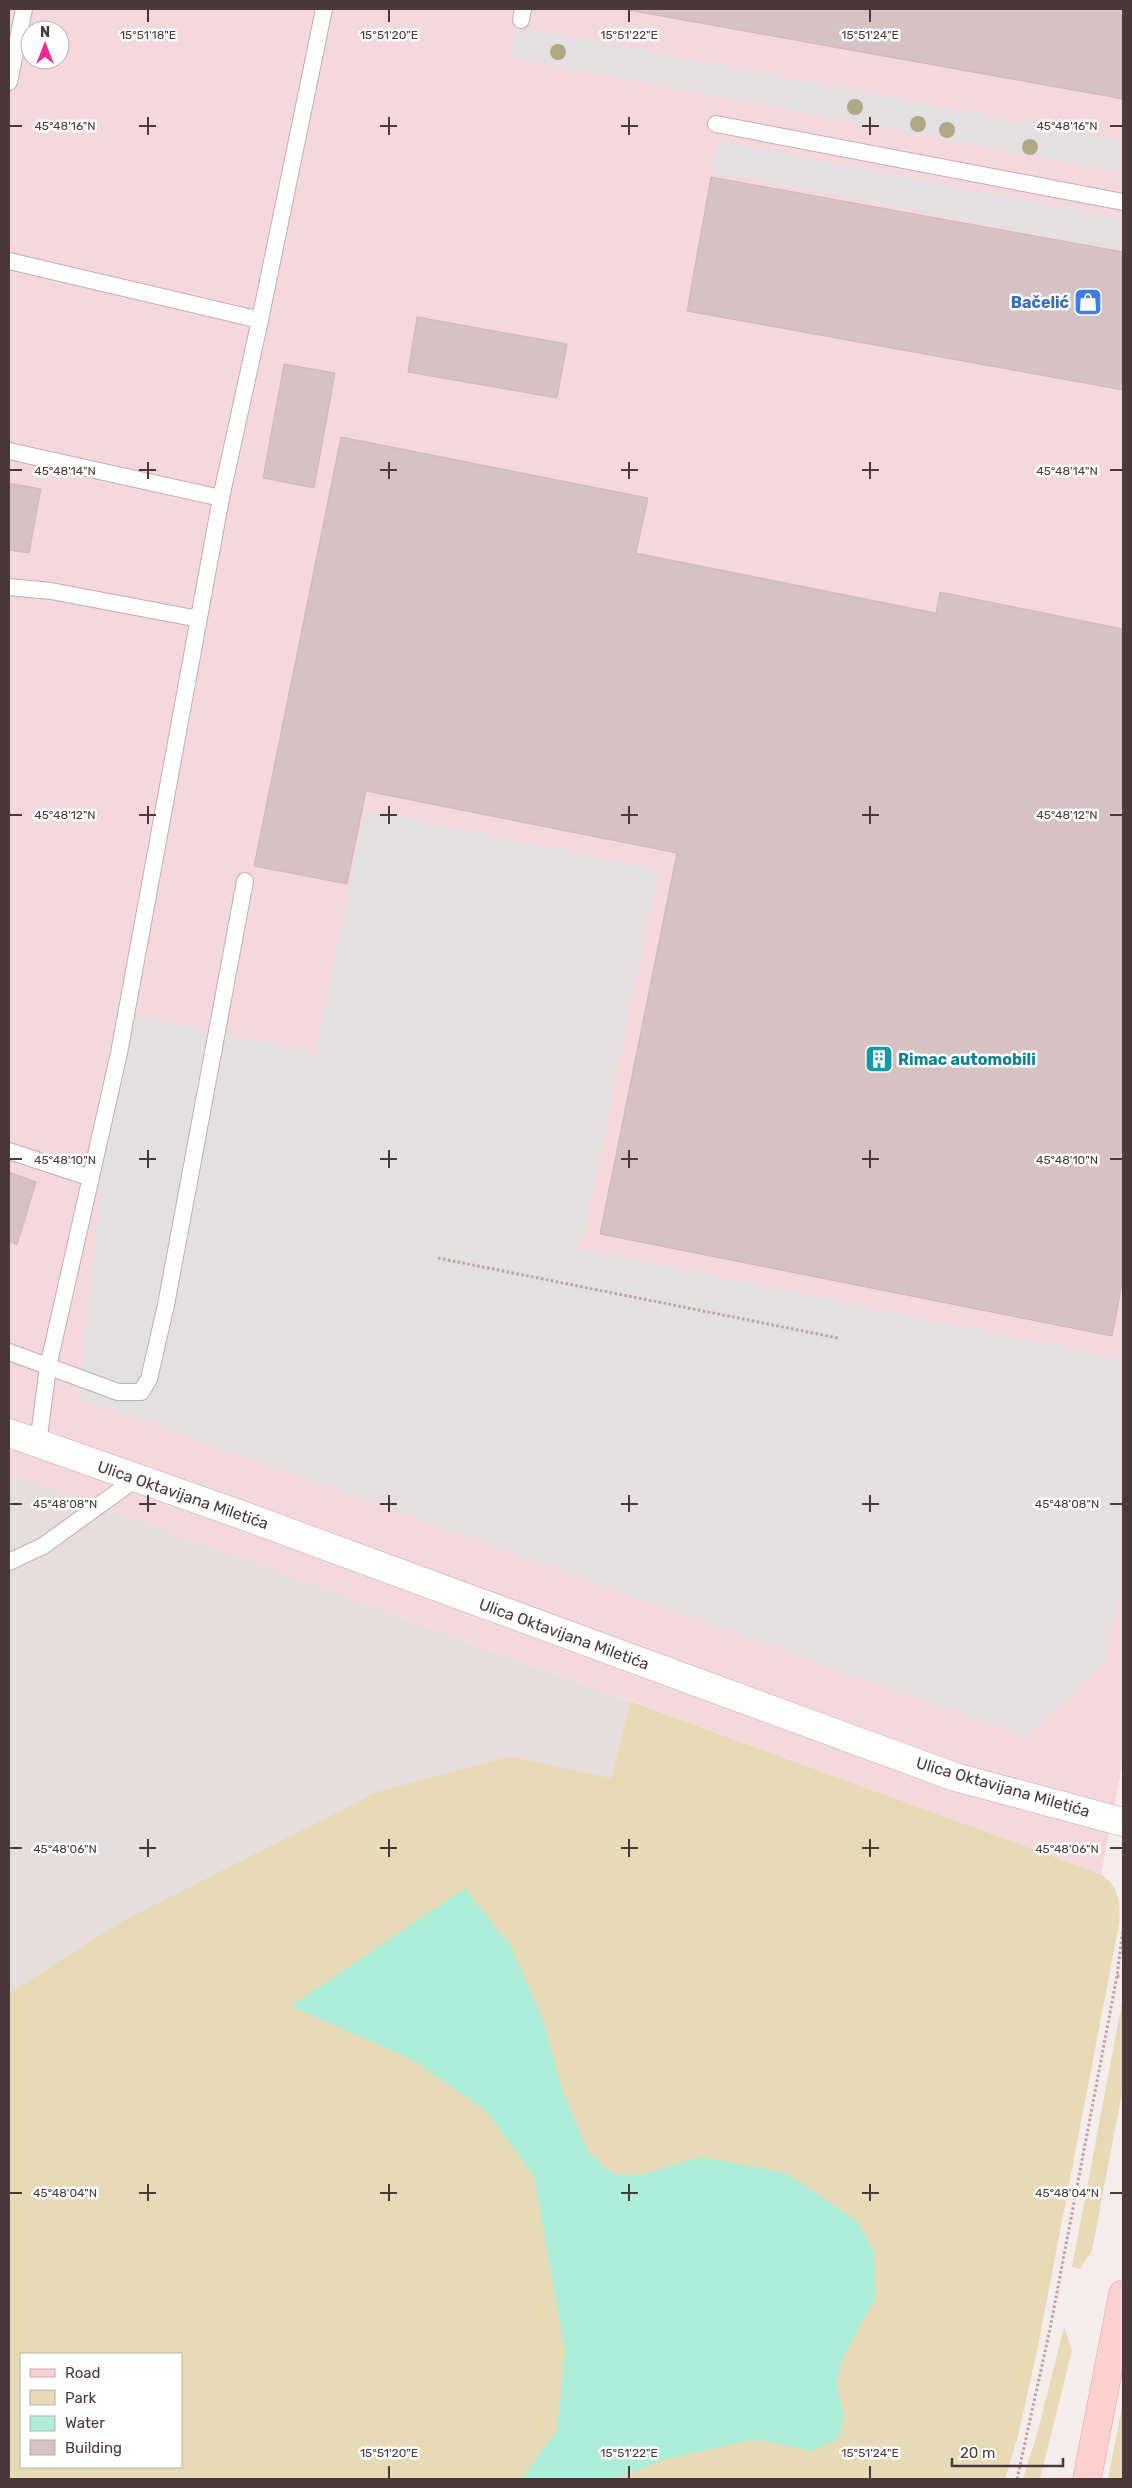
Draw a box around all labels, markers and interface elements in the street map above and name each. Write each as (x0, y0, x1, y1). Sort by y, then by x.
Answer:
north arrow (20, 20, 70, 70)
text: N (40, 24, 50, 41)
text: 15°51'18"E (120, 28, 176, 42)
text: 15°51'20"E (360, 28, 418, 42)
text: 15°51'22"E (600, 28, 658, 42)
text: 15°51'24"E (841, 28, 899, 42)
text: 45°48'16"N (34, 119, 96, 133)
text: 45°48'16"N (1036, 119, 1098, 133)
shop icon: Bačelić (1073, 287, 1103, 317)
place label: Bačelić (1011, 293, 1069, 312)
text: 45°48'14"N (34, 464, 96, 478)
text: 45°48'14"N (1036, 464, 1098, 478)
text: 45°48'12"N (34, 808, 96, 822)
text: 45°48'12"N (1036, 808, 1098, 822)
building icon: Rimac automobili (864, 1044, 894, 1074)
place label: Rimac automobili (898, 1050, 1036, 1069)
text: 45°48'10"N (34, 1153, 96, 1167)
text: 45°48'10"N (1036, 1153, 1098, 1167)
street label: Ulica Oktavijana Miletića (95, 1457, 271, 1533)
text: 45°48'08"N (33, 1497, 97, 1511)
text: 45°48'08"N (1035, 1497, 1099, 1511)
street label: Ulica Oktavijana Miletića (476, 1594, 652, 1674)
street label: Ulica Oktavijana Miletića (914, 1753, 1092, 1821)
text: 45°48'06"N (33, 1842, 97, 1856)
text: 45°48'06"N (1035, 1842, 1099, 1856)
text: 45°48'04"N (33, 2186, 97, 2200)
text: 45°48'04"N (1035, 2186, 1099, 2200)
legend (20, 2353, 182, 2468)
text: Road (65, 2364, 101, 2382)
text: Park (65, 2389, 96, 2407)
text: Water (65, 2414, 105, 2432)
scale bar (952, 2436, 1063, 2468)
text: Building (65, 2439, 122, 2457)
text: 20 m (960, 2444, 995, 2462)
text: 15°51'20"E (360, 2446, 418, 2460)
text: 15°51'22"E (600, 2446, 658, 2460)
text: 15°51'24"E (841, 2446, 899, 2460)

